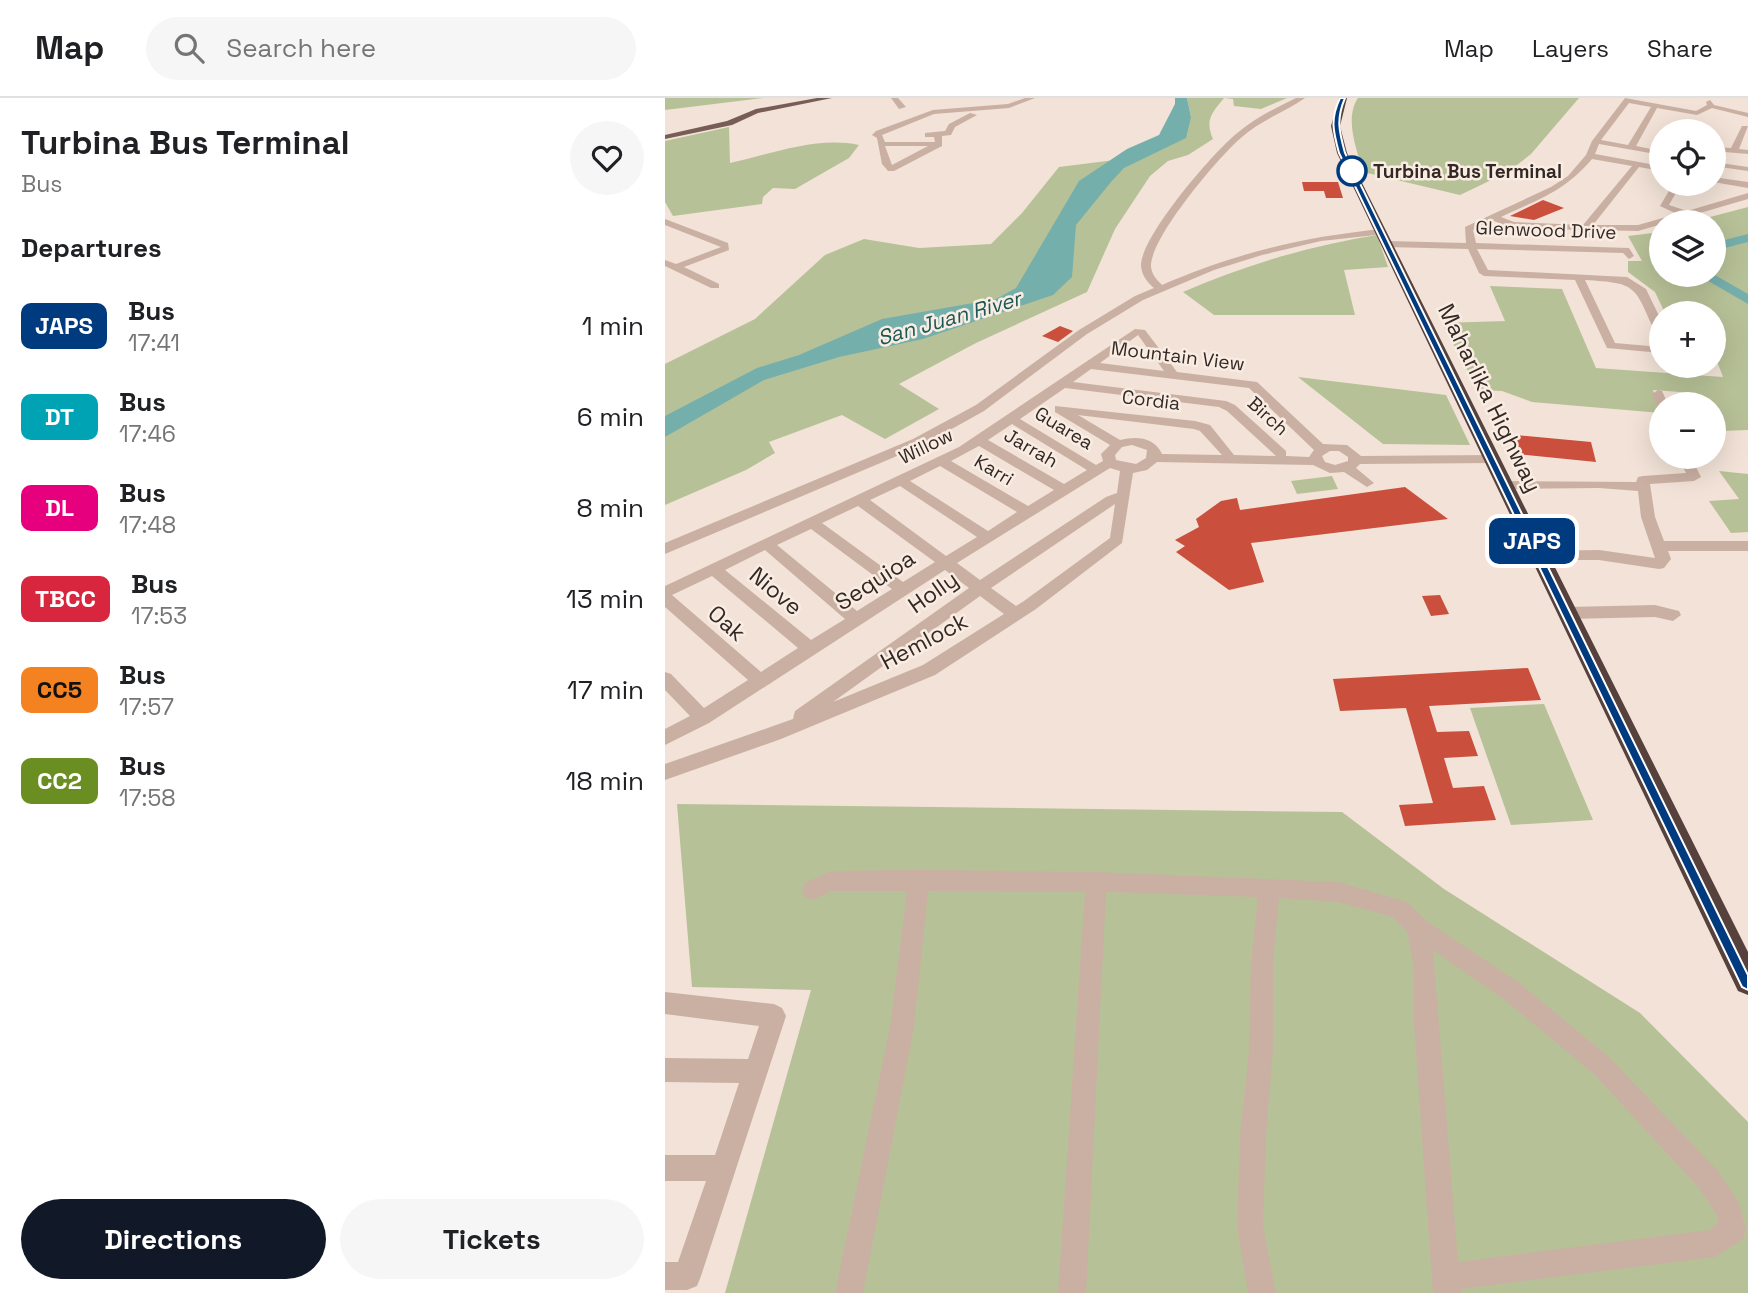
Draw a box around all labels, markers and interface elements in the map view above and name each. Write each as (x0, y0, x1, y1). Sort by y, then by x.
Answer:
search box (146, 17, 636, 80)
text: Map (35, 27, 104, 69)
icon: search (170, 29, 208, 67)
text: Search here (226, 31, 376, 65)
text: Map (1444, 33, 1494, 64)
text: Layers (1532, 33, 1609, 64)
text: Share (1647, 33, 1713, 64)
map controls (1649, 119, 1726, 469)
button: locate (1649, 119, 1726, 196)
button: heart (570, 121, 644, 195)
text: Turbina Bus Terminal (21, 122, 350, 164)
marker: Turbina Bus Terminal (1337, 156, 1367, 186)
place label: Turbina Bus Terminal (1373, 159, 1562, 184)
text: Bus (21, 169, 62, 199)
button: layers (1649, 210, 1726, 287)
street label: Glenwood Drive (1475, 215, 1617, 245)
text: Departures (21, 231, 162, 265)
water label: San Juan River (874, 284, 1026, 351)
text: Bus (128, 294, 175, 328)
street label: Maharlika Highway (1431, 299, 1549, 497)
button: + (1649, 301, 1726, 378)
text: 1 min (582, 309, 644, 343)
text: JAPS (35, 310, 93, 341)
text: 17:41 (128, 328, 180, 358)
street label: Mountain View (1110, 335, 1246, 377)
street label: Cordia (1120, 384, 1182, 416)
text: Bus (119, 385, 166, 419)
street label: Birch (1242, 391, 1294, 441)
button: − (1649, 392, 1726, 469)
text: 6 min (577, 400, 644, 434)
text: DT (45, 401, 74, 432)
street label: Guarea (1030, 401, 1098, 455)
text: 17:46 (119, 419, 176, 449)
street label: Willow (895, 422, 957, 470)
street label: Jarrah (999, 423, 1063, 473)
street label: Karri (970, 449, 1018, 491)
text: Bus (119, 476, 166, 510)
text: 8 min (576, 491, 644, 525)
text: DL (45, 492, 74, 523)
text: 17:48 (119, 510, 176, 540)
line badge: JAPS (1483, 518, 1581, 564)
text: JAPS (1503, 525, 1561, 556)
street label: Sequioa (829, 543, 921, 617)
street label: Niove (743, 560, 809, 622)
street label: Holly (902, 564, 964, 620)
text: Bus (131, 567, 178, 601)
text: 13 min (566, 582, 644, 616)
text: TBCC (35, 583, 96, 614)
street label: Oak (702, 598, 752, 648)
text: 17:53 (131, 601, 187, 631)
street label: Hemlock (875, 606, 973, 676)
text: Bus (119, 658, 166, 692)
text: 17 min (567, 673, 644, 707)
text: CC5 (37, 674, 82, 705)
text: 17:57 (119, 692, 174, 722)
text: Bus (119, 749, 166, 783)
text: 18 min (566, 764, 644, 798)
text: CC2 (37, 765, 82, 796)
text: 17:58 (119, 783, 176, 813)
button: Directions (21, 1199, 326, 1279)
button: Tickets (340, 1199, 644, 1279)

